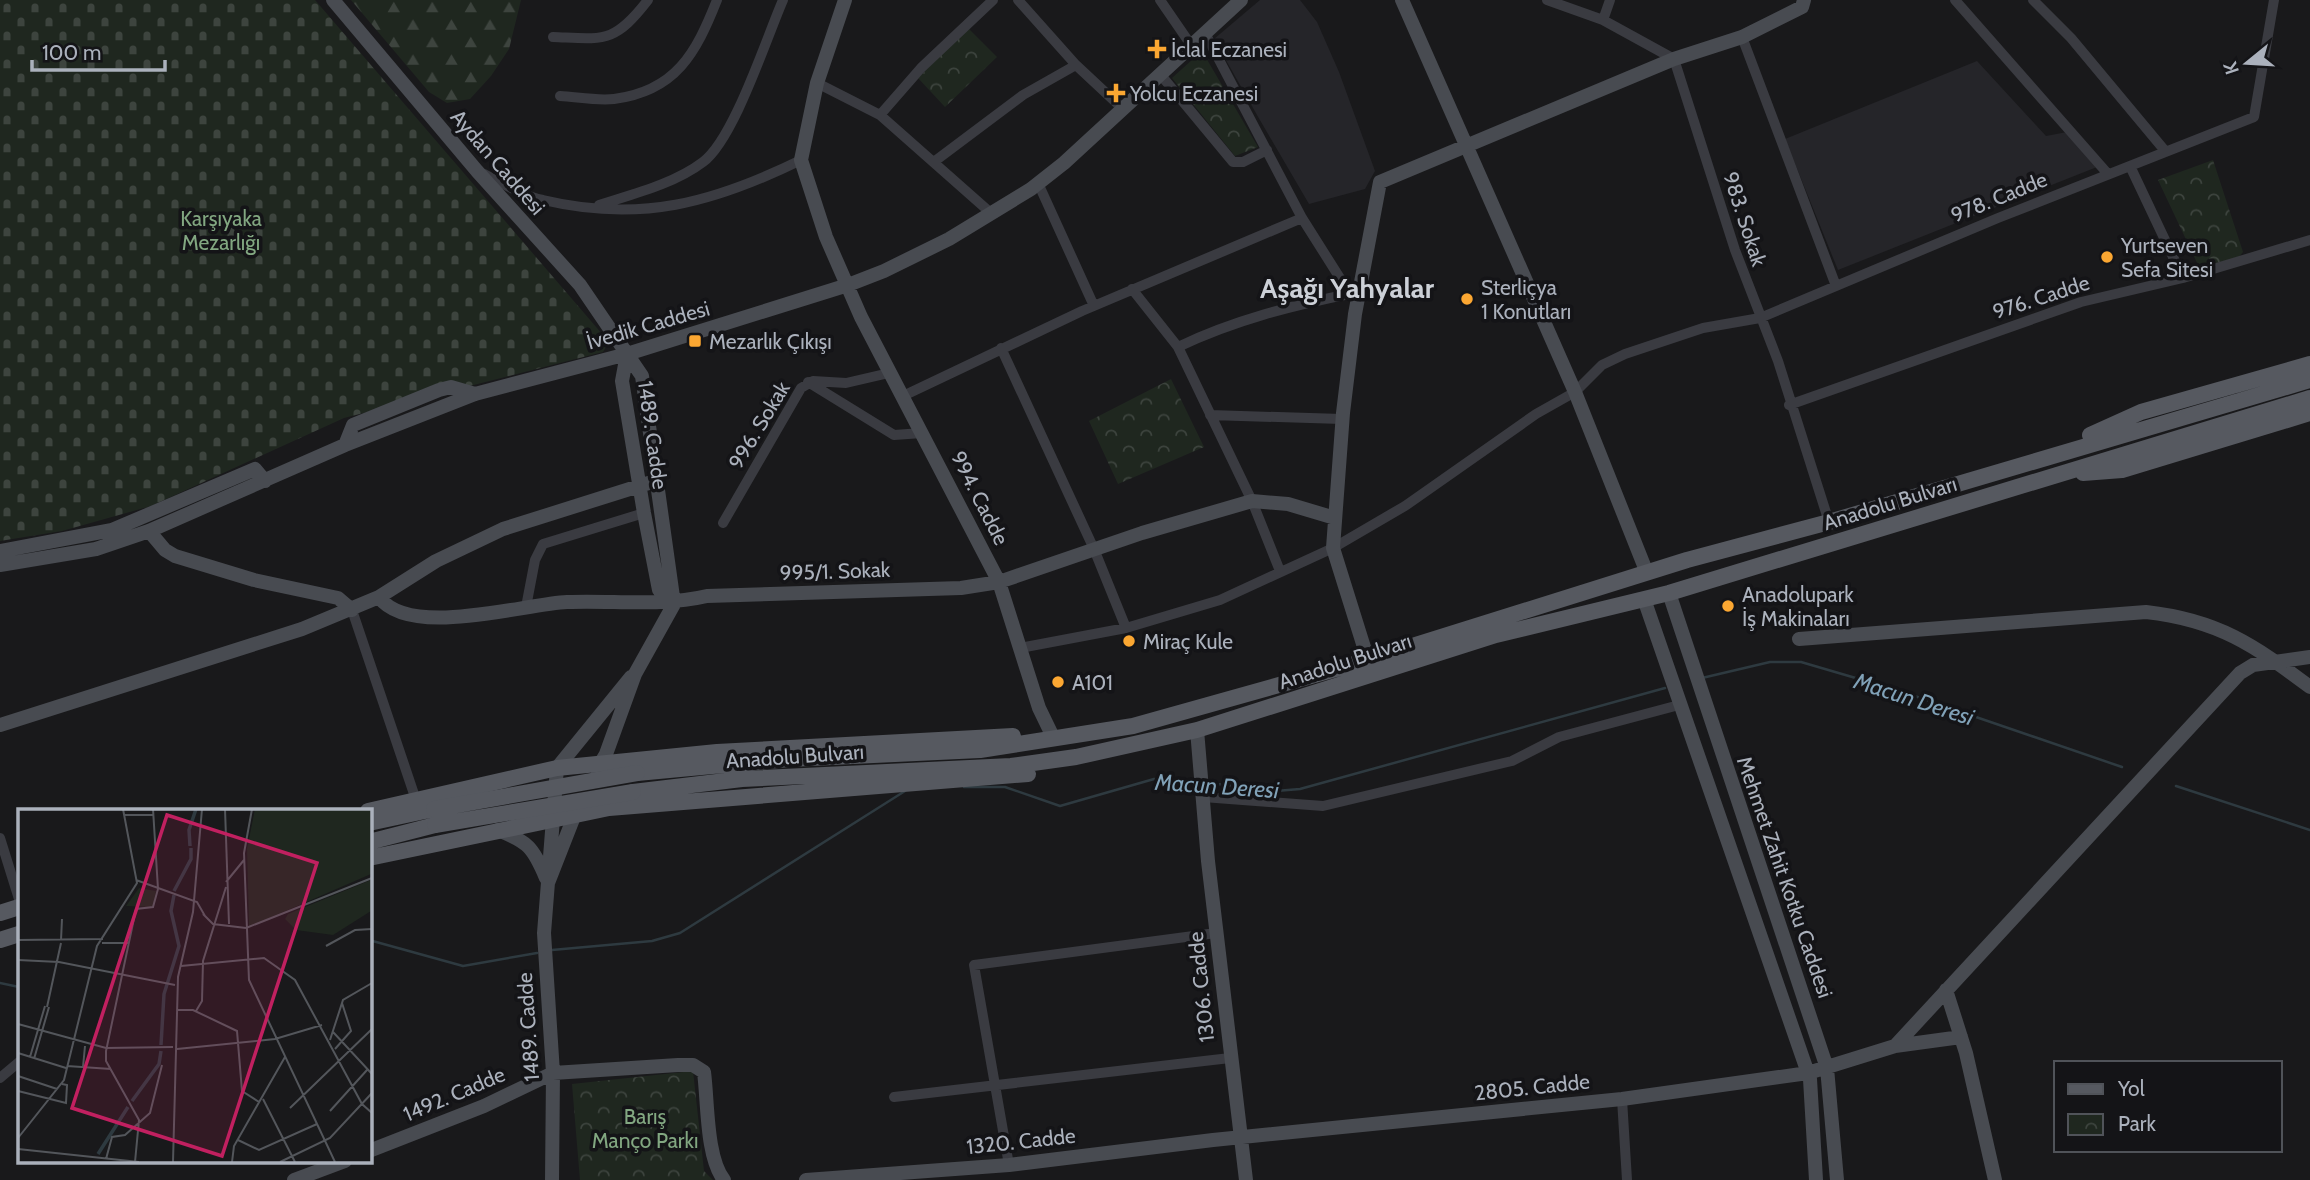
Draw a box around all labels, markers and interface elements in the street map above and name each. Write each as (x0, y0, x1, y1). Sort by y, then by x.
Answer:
scale bar (32, 28, 164, 72)
north arrow (2212, 28, 2282, 98)
place label: İclal Eczanesi (1171, 37, 1287, 62)
text: 100 m (42, 40, 101, 65)
marker: İclal Eczanesi (1149, 41, 1165, 57)
text: K (2219, 59, 2244, 77)
place label: Yolcu Eczanesi (1129, 81, 1258, 106)
marker: Yolcu Eczanesi (1108, 85, 1124, 101)
street label: Aydan Caddesi (446, 104, 550, 220)
street label: 978. Cadde (1947, 166, 2051, 228)
street label: 983. Sokak (1718, 169, 1772, 270)
park label: Karşıyaka Mezarlığı (180, 206, 262, 255)
place label: Yurtseven Sefa Sitesi (2120, 233, 2213, 282)
marker: Yurtseven Sefa Sitesi (2099, 249, 2115, 265)
street label: 976. Cadde (1990, 270, 2093, 324)
district label: Aşağı Yahyalar (1260, 271, 1435, 305)
place label: Sterliçya 1 Konutları (1481, 275, 1571, 324)
marker: Sterliçya 1 Konutları (1459, 291, 1475, 307)
street label: İvedik Caddesi (584, 296, 712, 354)
place label: Mezarlık Çıkışı (709, 329, 832, 354)
marker: Mezarlık Çıkışı (687, 333, 703, 349)
street label: 996. Sokak (723, 376, 795, 473)
street label: 1489. Cadde (633, 379, 673, 491)
street label: 994. Cadde (946, 447, 1014, 549)
street label: Anadolu Bulvarı (1820, 471, 1960, 535)
street label: 995/1. Sokak (779, 557, 891, 585)
place label: Anadolupark İş Makinaları (1742, 582, 1854, 631)
marker: Anadolupark İş Makinaları (1720, 598, 1736, 614)
street label: Anadolu Bulvarı (1275, 628, 1415, 694)
place label: Miraç Kule (1143, 629, 1233, 654)
marker: Miraç Kule (1121, 633, 1137, 649)
water label: Macun Deresi (1850, 666, 1978, 732)
place label: A101 (1072, 670, 1113, 695)
marker: A101 (1050, 674, 1066, 690)
street label: Anadolu Bulvarı (725, 739, 865, 773)
street label: Mehmet Zahit Kotku Caddesi (1732, 753, 1838, 1001)
water label: Macun Deresi (1153, 768, 1281, 804)
inset map (18, 809, 371, 1162)
street label: 1306. Cadde (1183, 930, 1219, 1043)
street label: 1489. Cadde (512, 971, 544, 1082)
street label: 1492. Cadde (399, 1061, 509, 1127)
legend (2054, 1061, 2282, 1152)
street label: 2805. Cadde (1473, 1068, 1591, 1105)
text: Yol (2117, 1076, 2145, 1101)
park label: Barış Manço Parkı (592, 1104, 698, 1153)
text: Park (2118, 1111, 2156, 1136)
street label: 1320. Cadde (965, 1123, 1077, 1159)

